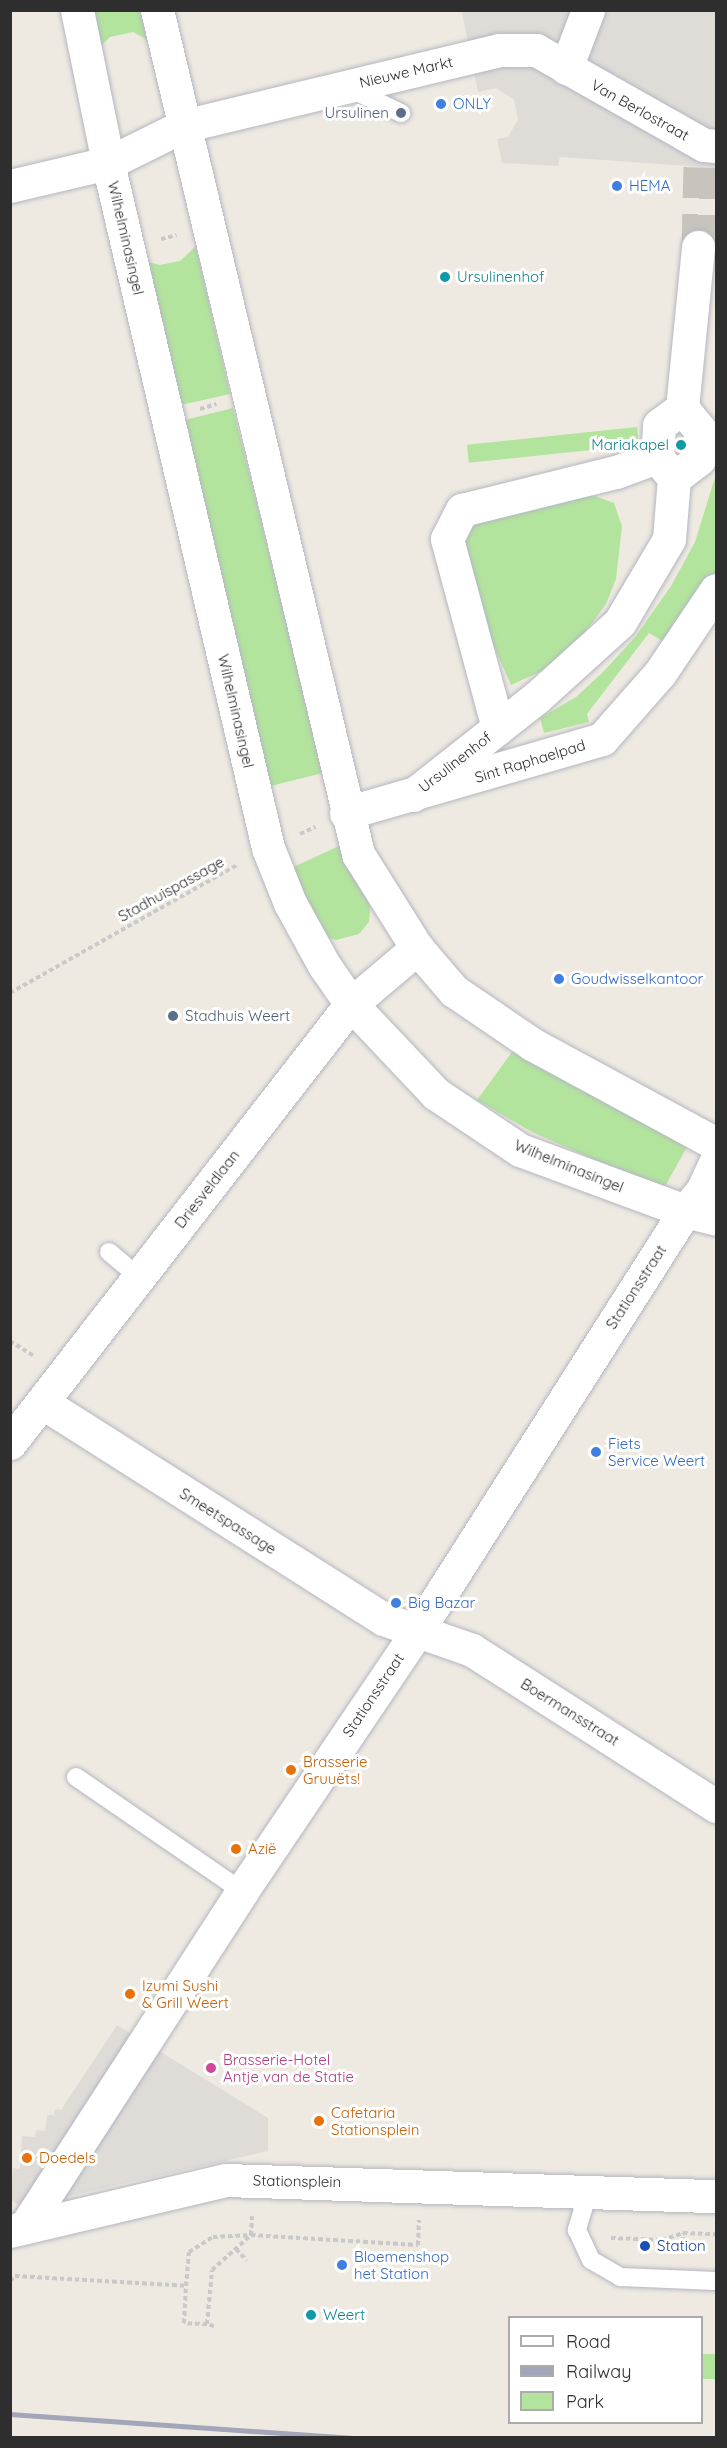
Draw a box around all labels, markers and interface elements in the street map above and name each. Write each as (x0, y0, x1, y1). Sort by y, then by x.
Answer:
street label: Nieuwe Markt (358, 53, 454, 91)
street label: Van Berlostraat (588, 76, 692, 144)
place label: ONLY (453, 95, 491, 113)
marker: ONLY (434, 97, 448, 111)
place label: Ursulinen (324, 104, 389, 122)
marker: Ursulinen (394, 106, 408, 120)
place label: HEMA (629, 177, 670, 195)
street label: Wilhelminasingel (104, 179, 148, 297)
marker: HEMA (610, 179, 624, 193)
place label: Ursulinenhof (457, 268, 544, 286)
marker: Ursulinenhof (438, 270, 452, 284)
place label: Mariakapel (591, 436, 669, 454)
marker: Mariakapel (674, 438, 688, 452)
street label: Wilhelminasingel (214, 652, 258, 770)
street label: Ursulinenhof (415, 728, 495, 796)
street label: Sint Raphaelpad (473, 736, 587, 786)
street label: Stadhuispassage (115, 853, 227, 925)
place label: Goudwisselkantoor (571, 970, 703, 988)
marker: Goudwisselkantoor (552, 972, 566, 986)
place label: Stadhuis Weert (185, 1007, 290, 1025)
marker: Stadhuis Weert (166, 1009, 180, 1023)
street label: Wilhelminasingel (512, 1136, 626, 1196)
street label: Driesveldlaan (171, 1146, 243, 1232)
street label: Stationsstraat (602, 1242, 670, 1332)
place label: Fiets Service Weert (608, 1434, 705, 1469)
marker: Fiets Service Weert (589, 1445, 603, 1459)
street label: Smeetspassage (176, 1484, 280, 1558)
place label: Big Bazar (408, 1594, 475, 1612)
marker: Big Bazar (389, 1596, 403, 1610)
street label: Stationsstraat (338, 1650, 408, 1740)
street label: Boermansstraat (517, 1675, 623, 1749)
place label: Brasserie Gruuëts! (303, 1752, 367, 1787)
marker: Brasserie Gruuëts! (284, 1763, 298, 1777)
place label: Azië (248, 1840, 277, 1858)
marker: Azië (229, 1842, 243, 1856)
place label: Izumi Sushi & Grill Weert (142, 1976, 229, 2011)
marker: Izumi Sushi & Grill Weert (123, 1987, 137, 2001)
place label: Brasserie-Hotel Antje van de Statie (223, 2050, 354, 2085)
marker: Brasserie-Hotel Antje van de Statie (204, 2061, 218, 2075)
place label: Cafetaria Stationsplein (331, 2103, 419, 2138)
marker: Cafetaria Stationsplein (312, 2114, 326, 2128)
place label: Doedels (39, 2149, 95, 2167)
marker: Doedels (20, 2151, 34, 2165)
street label: Stationsplein (253, 2171, 341, 2191)
place label: Station (657, 2237, 706, 2255)
marker: Station (638, 2239, 652, 2253)
place label: Bloemenshop het Station (354, 2247, 449, 2282)
marker: Bloemenshop het Station (335, 2258, 349, 2272)
place label: Weert (323, 2306, 365, 2324)
marker: Weert (304, 2308, 318, 2322)
legend (508, 2316, 703, 2424)
text: Road (566, 2330, 611, 2353)
text: Railway (566, 2360, 632, 2383)
text: Park (566, 2390, 604, 2413)

